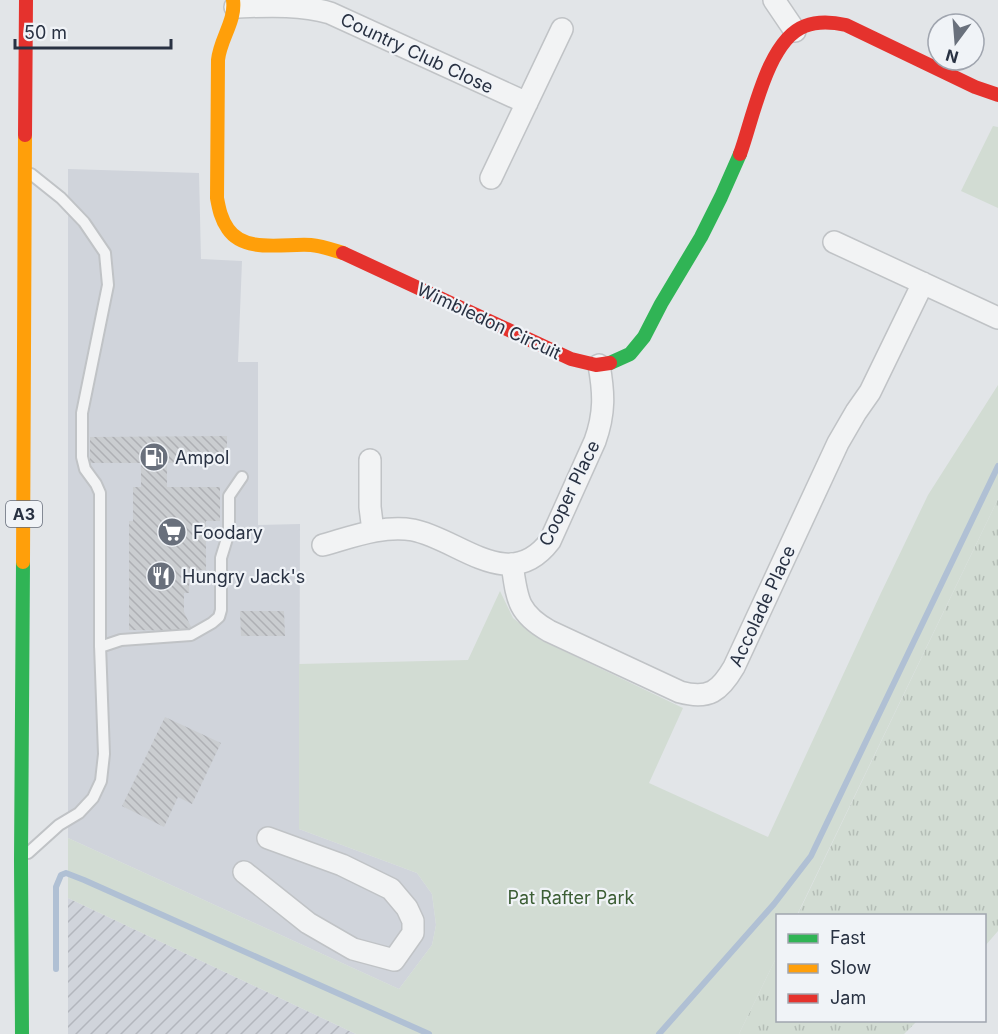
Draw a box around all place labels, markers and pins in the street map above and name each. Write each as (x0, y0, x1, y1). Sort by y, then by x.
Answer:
fuel station icon: Ampol (138, 441, 170, 473)
place label: Ampol (175, 447, 229, 468)
supermarket icon: Foodary (156, 516, 188, 548)
place label: Foodary (193, 522, 263, 543)
restaurant icon: Hungry Jack's (145, 560, 177, 592)
place label: Hungry Jack's (182, 566, 305, 587)

